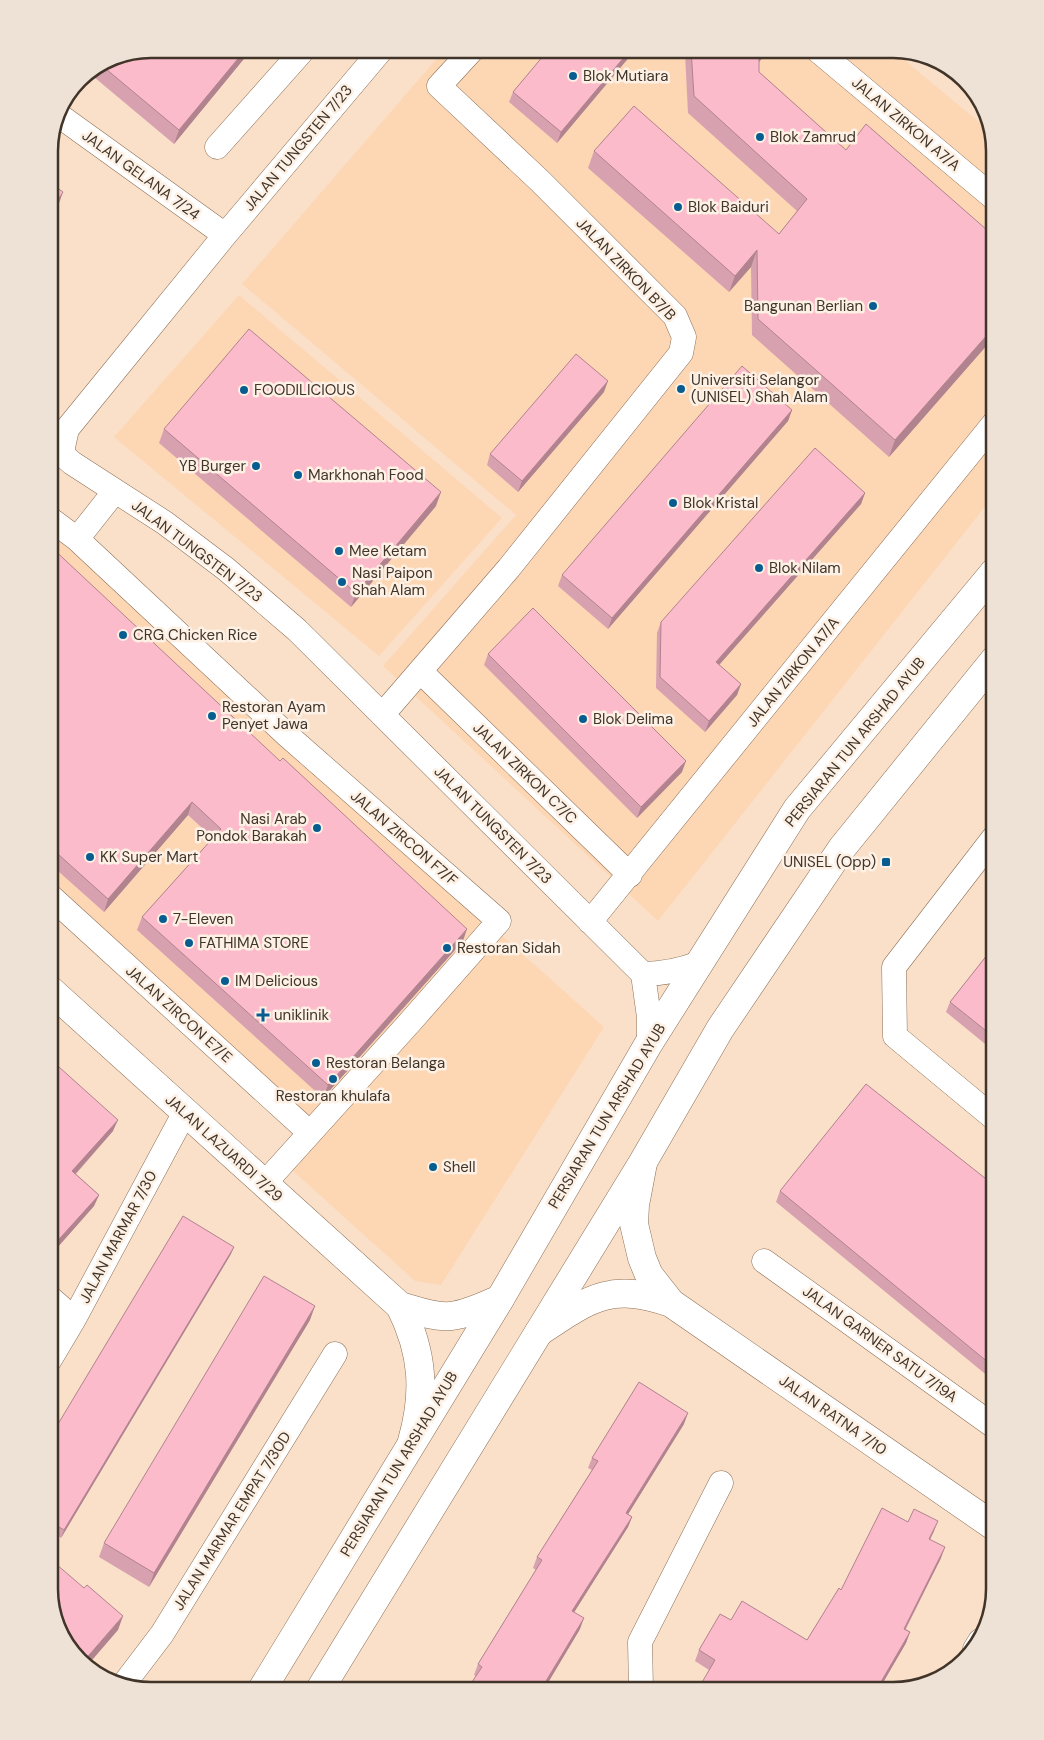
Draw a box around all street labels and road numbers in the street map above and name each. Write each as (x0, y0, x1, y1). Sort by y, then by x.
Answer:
street label: JALAN ZIRKON A7/A (847, 73, 965, 175)
street label: JALAN TUNGSTEN 7/23 (239, 81, 357, 215)
street label: JALAN GELANA 7/24 (78, 125, 204, 225)
street label: JALAN ZIRKON B7/B (572, 213, 680, 325)
street label: JALAN TUNGSTEN 7/23 (127, 495, 267, 607)
street label: JALAN ZIRKON A7/A (742, 613, 844, 731)
street label: PERSIARAN TUN ARSHAD AYUB (780, 653, 930, 831)
street label: JALAN ZIRKON C7/C (469, 718, 582, 828)
street label: JALAN TUNGSTEN 7/23 (430, 762, 556, 888)
street label: JALAN ZIRCON F7/F (346, 786, 462, 890)
street label: JALAN ZIRCON E7/E (121, 961, 237, 1067)
street label: PERSIARAN TUN ARSHAD AYUB (544, 1020, 670, 1212)
street label: JALAN LAZUARDI 7/29 (161, 1090, 287, 1206)
street label: JALAN MARMAR 7/30 (75, 1167, 161, 1307)
street label: JALAN GARNER SATU 7/19A (799, 1281, 961, 1407)
street label: PERSIARAN TUN ARSHAD AYUB (336, 1368, 462, 1560)
street label: JALAN RATNA 7/10 (775, 1370, 891, 1460)
street label: JALAN MARMAR EMPAT 7/30D (169, 1428, 295, 1614)

